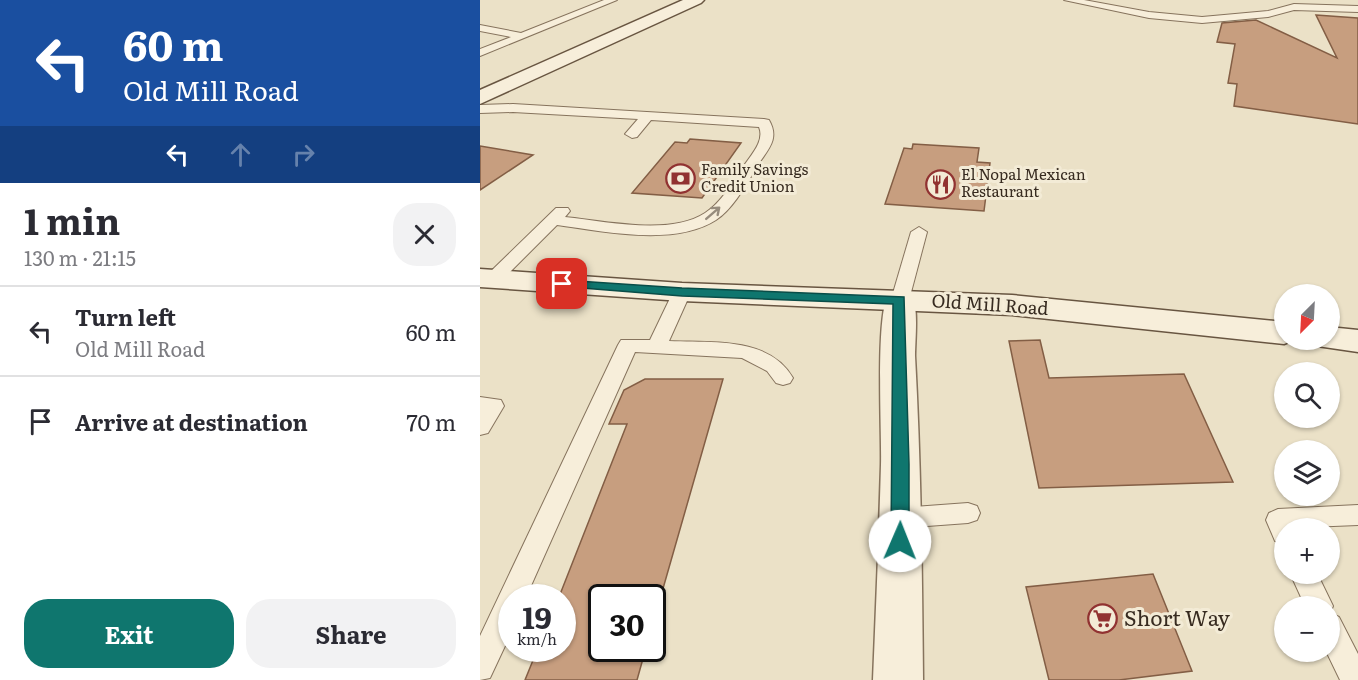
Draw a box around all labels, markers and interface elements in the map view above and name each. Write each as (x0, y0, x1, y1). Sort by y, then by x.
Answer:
text: 60 m (123, 12, 224, 74)
icon: left (24, 24, 102, 102)
text: Old Mill Road (123, 69, 299, 109)
icon: left (161, 138, 194, 171)
icon: ahead (224, 138, 257, 171)
icon: right (287, 138, 320, 171)
place label: Family Savings Credit Union (701, 157, 808, 197)
place label: El Nopal Mexican Restaurant (961, 162, 1086, 202)
bank icon: Family Savings Credit Union (664, 163, 696, 195)
restaurant icon: El Nopal Mexican Restaurant (924, 168, 956, 200)
text: 1 min (24, 193, 120, 246)
button: close (393, 203, 456, 266)
one-way arrow (705, 206, 720, 220)
text: 130 m · 21:15 (24, 242, 136, 272)
pin (536, 258, 587, 309)
icon: arrive (545, 267, 578, 300)
north arrow (1274, 284, 1340, 350)
map controls (1274, 284, 1340, 662)
street label: Old Mill Road (931, 286, 1049, 321)
text: Turn left (75, 300, 176, 333)
icon: left (24, 315, 57, 348)
text: 60 m (406, 315, 456, 348)
text: Old Mill Road (75, 333, 205, 363)
button: search (1274, 362, 1340, 428)
icon: arrive (24, 405, 57, 438)
text: Arrive at destination (75, 405, 308, 438)
text: 70 m (406, 405, 456, 438)
button: layers (1274, 440, 1340, 506)
position arrow (868, 509, 932, 573)
button: + (1274, 518, 1340, 584)
speed limit sign: 30 (588, 584, 666, 662)
text: 19 (522, 594, 552, 638)
button: − (1274, 596, 1340, 662)
button: Exit (24, 599, 234, 668)
button: Share (246, 599, 456, 668)
place label: Short Way (1124, 601, 1231, 632)
supermarket icon: Short Way (1087, 603, 1119, 635)
text: km/h (517, 627, 557, 650)

